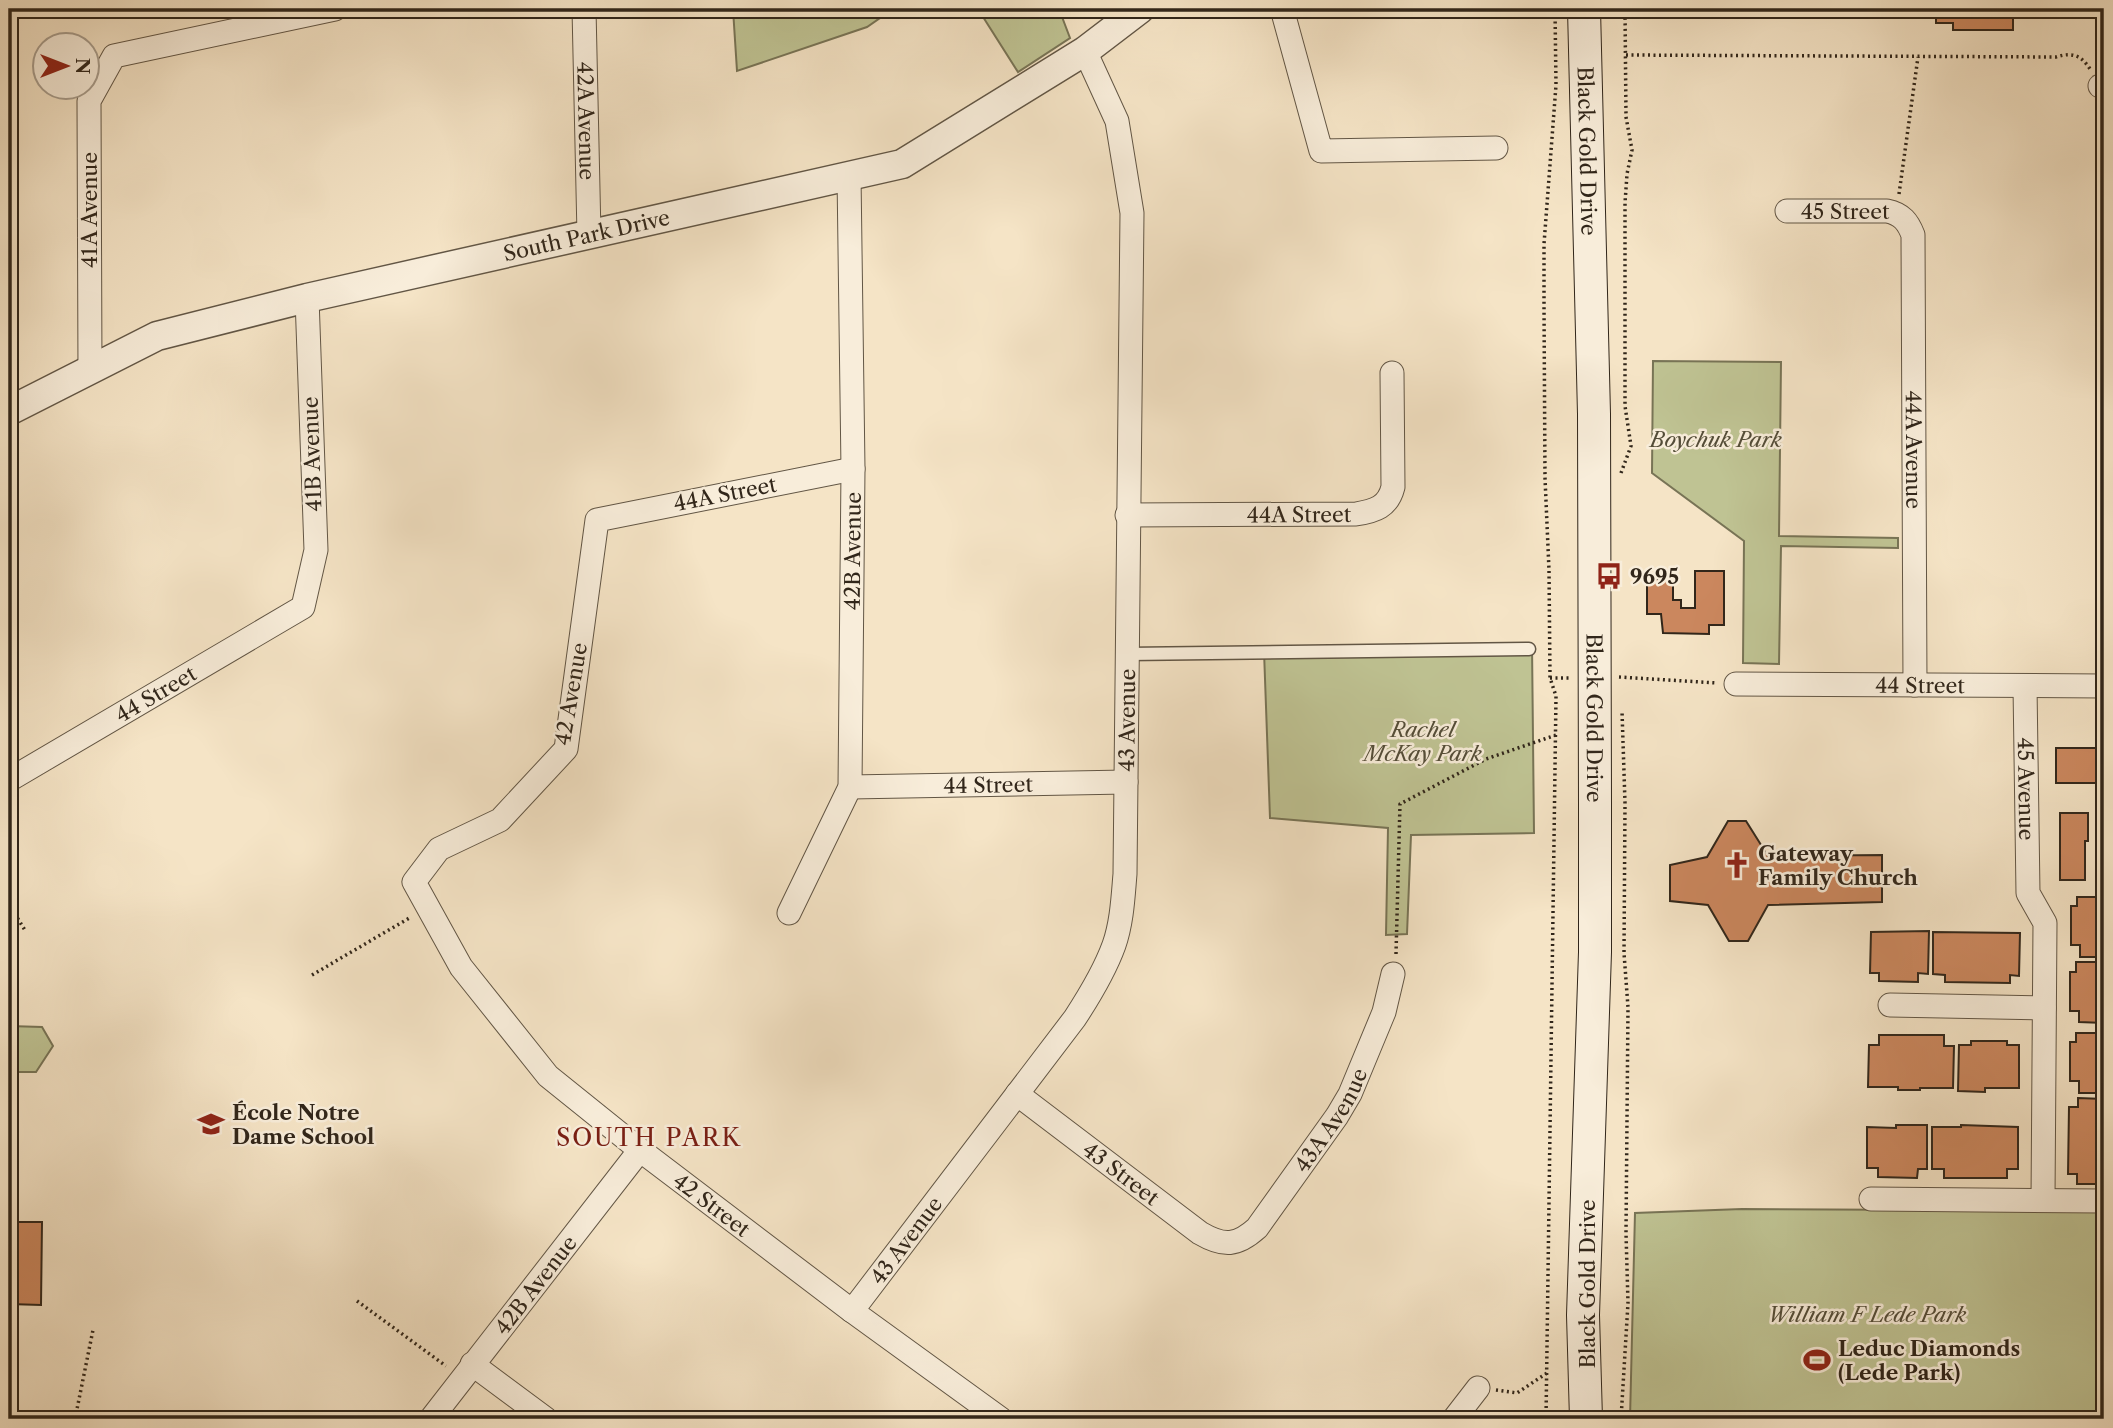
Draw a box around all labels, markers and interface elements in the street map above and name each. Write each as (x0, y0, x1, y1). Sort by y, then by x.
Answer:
north arrow (32, 32, 102, 102)
text: N (71, 58, 94, 74)
street label: 42A Avenue (573, 61, 600, 180)
street label: Black Gold Drive (1573, 66, 1602, 236)
street label: 41A Avenue (77, 152, 102, 268)
street label: 45 Street (1801, 199, 1890, 224)
street label: South Park Drive (501, 204, 672, 266)
street label: 44A Avenue (1901, 390, 1927, 509)
street label: 41B Avenue (298, 396, 326, 512)
park label: Boychuk Park (1648, 427, 1782, 452)
street label: 44A Street (671, 472, 779, 516)
street label: 42B Avenue (839, 492, 865, 610)
street label: 44A Street (1247, 502, 1352, 527)
bus stop icon: 9695 (1594, 561, 1624, 591)
place label: 9695 (1630, 564, 1679, 589)
street label: Black Gold Drive (1582, 633, 1608, 803)
street label: 42 Avenue (550, 641, 592, 747)
street label: 44 Street (111, 660, 201, 727)
street label: 43 Avenue (1114, 668, 1140, 772)
street label: 44 Street (1875, 672, 1965, 698)
park label: Rachel McKay Park (1361, 717, 1482, 766)
street label: 45 Avenue (2013, 737, 2040, 841)
street label: 44 Street (943, 771, 1033, 798)
place label: Gateway Family Church (1758, 841, 1918, 890)
church icon: Gateway Family Church (1722, 850, 1752, 880)
street label: 43A Avenue (1289, 1064, 1372, 1177)
place label: École Notre Dame School (232, 1100, 375, 1149)
school or university icon: École Notre Dame School (196, 1109, 226, 1139)
district label: SOUTH PARK (556, 1123, 742, 1152)
street label: 43 Street (1078, 1136, 1165, 1210)
street label: 42 Street (669, 1168, 756, 1242)
street label: 43 Avenue (865, 1192, 947, 1289)
street label: Black Gold Drive (1575, 1199, 1600, 1369)
street label: 42B Avenue (489, 1230, 581, 1339)
park label: William F Lede Park (1768, 1302, 1966, 1327)
place label: Leduc Diamonds (Lede Park) (1838, 1336, 2020, 1385)
sports icon: Leduc Diamonds (Lede Park) (1802, 1345, 1832, 1375)

